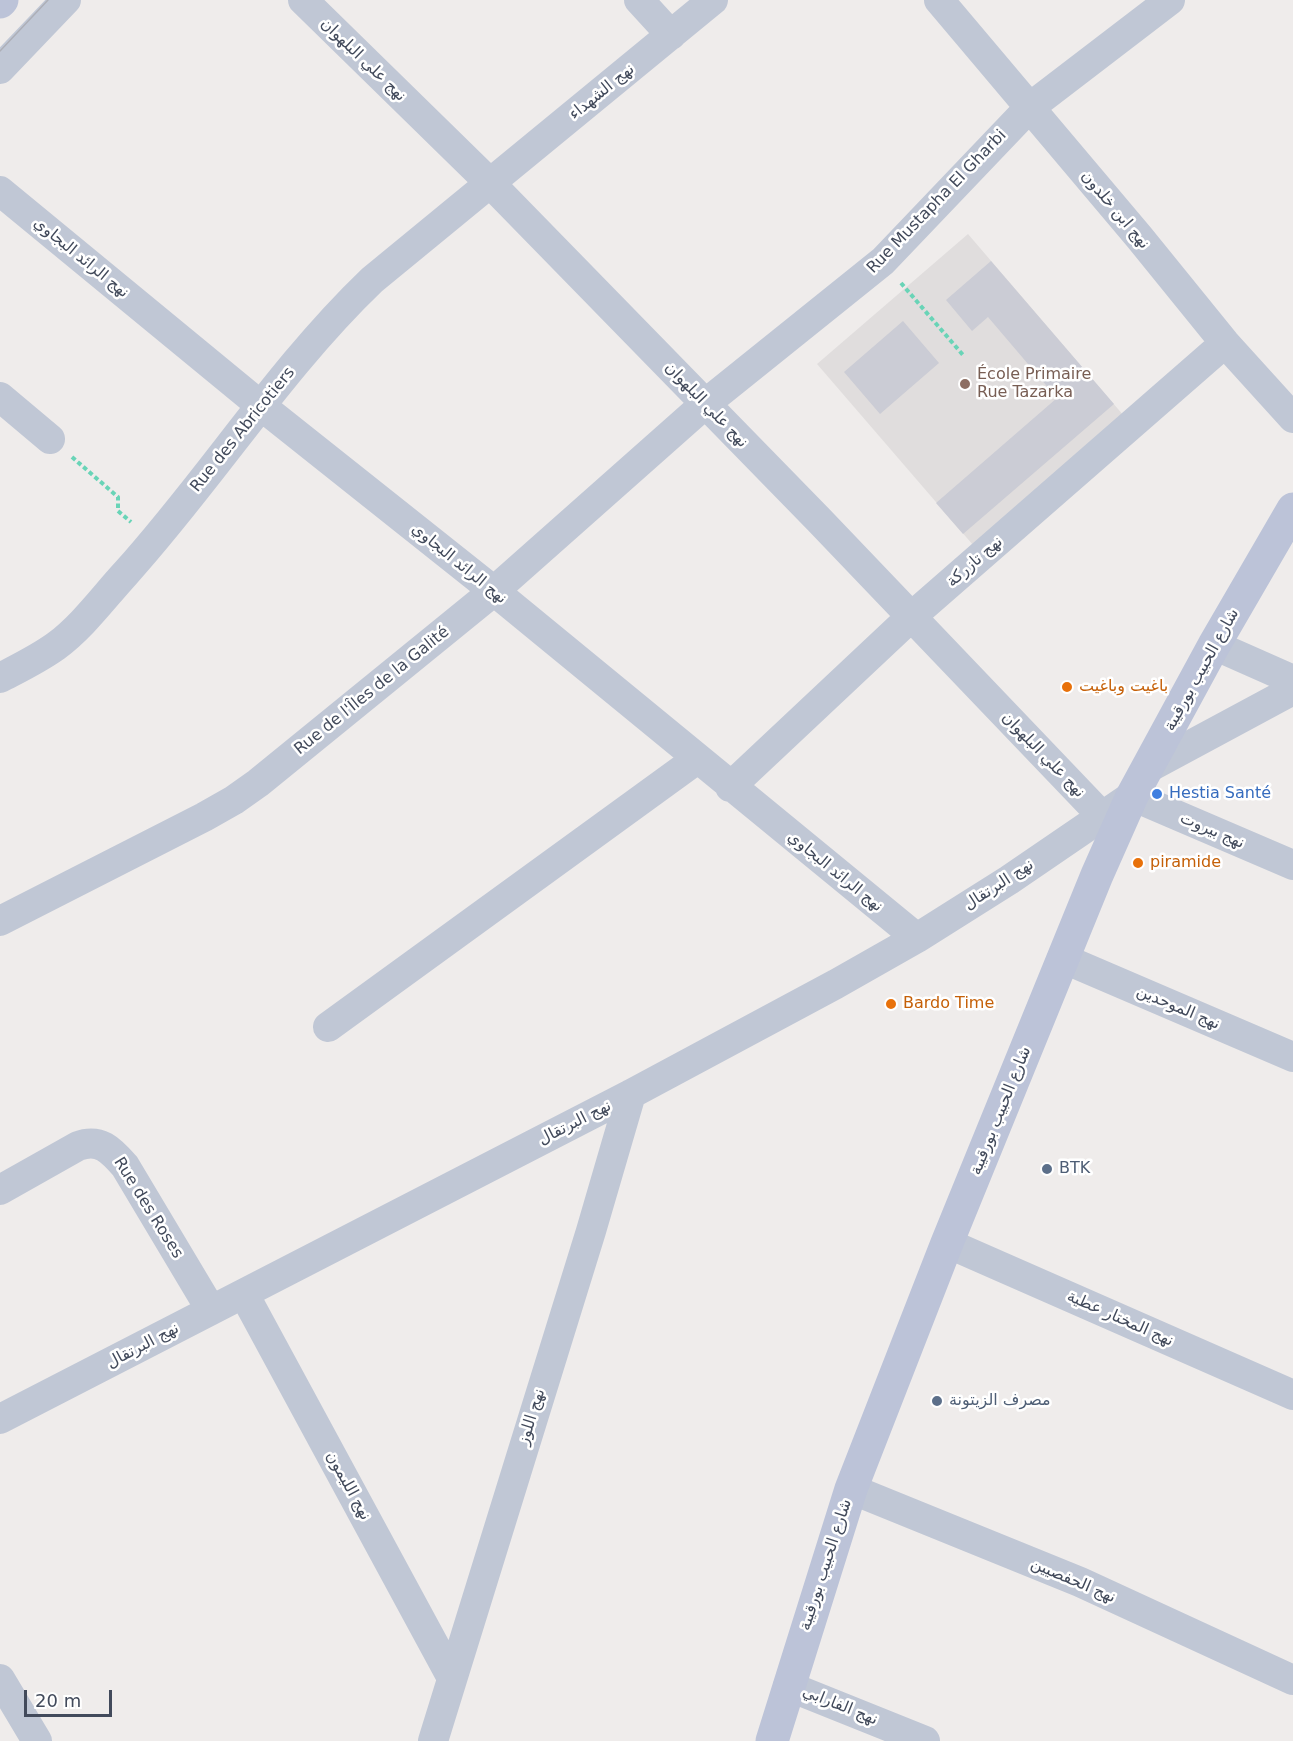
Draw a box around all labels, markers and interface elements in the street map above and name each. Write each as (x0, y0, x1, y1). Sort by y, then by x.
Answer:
street label: نهج علي البلهوان (316, 14, 410, 106)
street label: نهج الشهداء (565, 60, 639, 124)
street label: Rue Mustapha El Gharbi (863, 126, 1011, 278)
street label: نهج ابن خلدون (1077, 167, 1153, 253)
street label: نهج الرائد البجاوي (29, 214, 133, 302)
street label: نهج علي البلهوان (660, 358, 752, 452)
street label: Rue des Abricotiers (187, 364, 299, 496)
place label: École Primaire Rue Tazarka (977, 365, 1091, 403)
marker: École Primaire Rue Tazarka (958, 377, 972, 391)
street label: نهج الرائد البجاوي (407, 520, 511, 608)
street label: نهج تازركة (943, 532, 1007, 592)
street label: شارع الحبيب بورقيبة (1160, 605, 1244, 735)
street label: Rue de l'Îles de la Galité (291, 623, 453, 759)
place label: باغيت وباغيت (1079, 677, 1168, 697)
marker: باغيت وباغيت (1060, 680, 1074, 694)
street label: نهج علي البلهوان (997, 708, 1089, 802)
place label: Hestia Santé (1169, 784, 1271, 804)
marker: Hestia Santé (1150, 787, 1164, 801)
street label: نهج بيروت (1177, 809, 1247, 853)
street label: نهج الرائد البجاوي (783, 828, 887, 916)
place label: piramide (1150, 853, 1221, 873)
street label: نهج البرتقال (961, 855, 1037, 915)
marker: piramide (1131, 856, 1145, 870)
street label: نهج الموحدين (1133, 982, 1223, 1034)
place label: Bardo Time (903, 994, 994, 1014)
marker: Bardo Time (884, 997, 898, 1011)
street label: شارع الحبيب بورقيبة (966, 1044, 1036, 1178)
street label: نهج البرتقال (535, 1096, 615, 1150)
street label: Rue des Roses (109, 1154, 187, 1262)
place label: BTK (1059, 1159, 1090, 1179)
marker: BTK (1040, 1162, 1054, 1176)
street label: نهج المختار عطية (1064, 1287, 1176, 1351)
street label: نهج البرتقال (103, 1319, 183, 1373)
street label: نهج اللوز (514, 1387, 550, 1447)
place label: مصرف الزيتونة (949, 1391, 1051, 1411)
marker: مصرف الزيتونة (930, 1394, 944, 1408)
street label: نهج الليمون (321, 1448, 375, 1524)
street label: شارع الحبيب بورقيبة (796, 1497, 856, 1633)
street label: نهج الحفصيين (1028, 1554, 1118, 1608)
scale bar (27, 1678, 116, 1716)
street label: نهج الفارابي (800, 1682, 880, 1730)
text: 20 m (35, 1690, 81, 1711)

